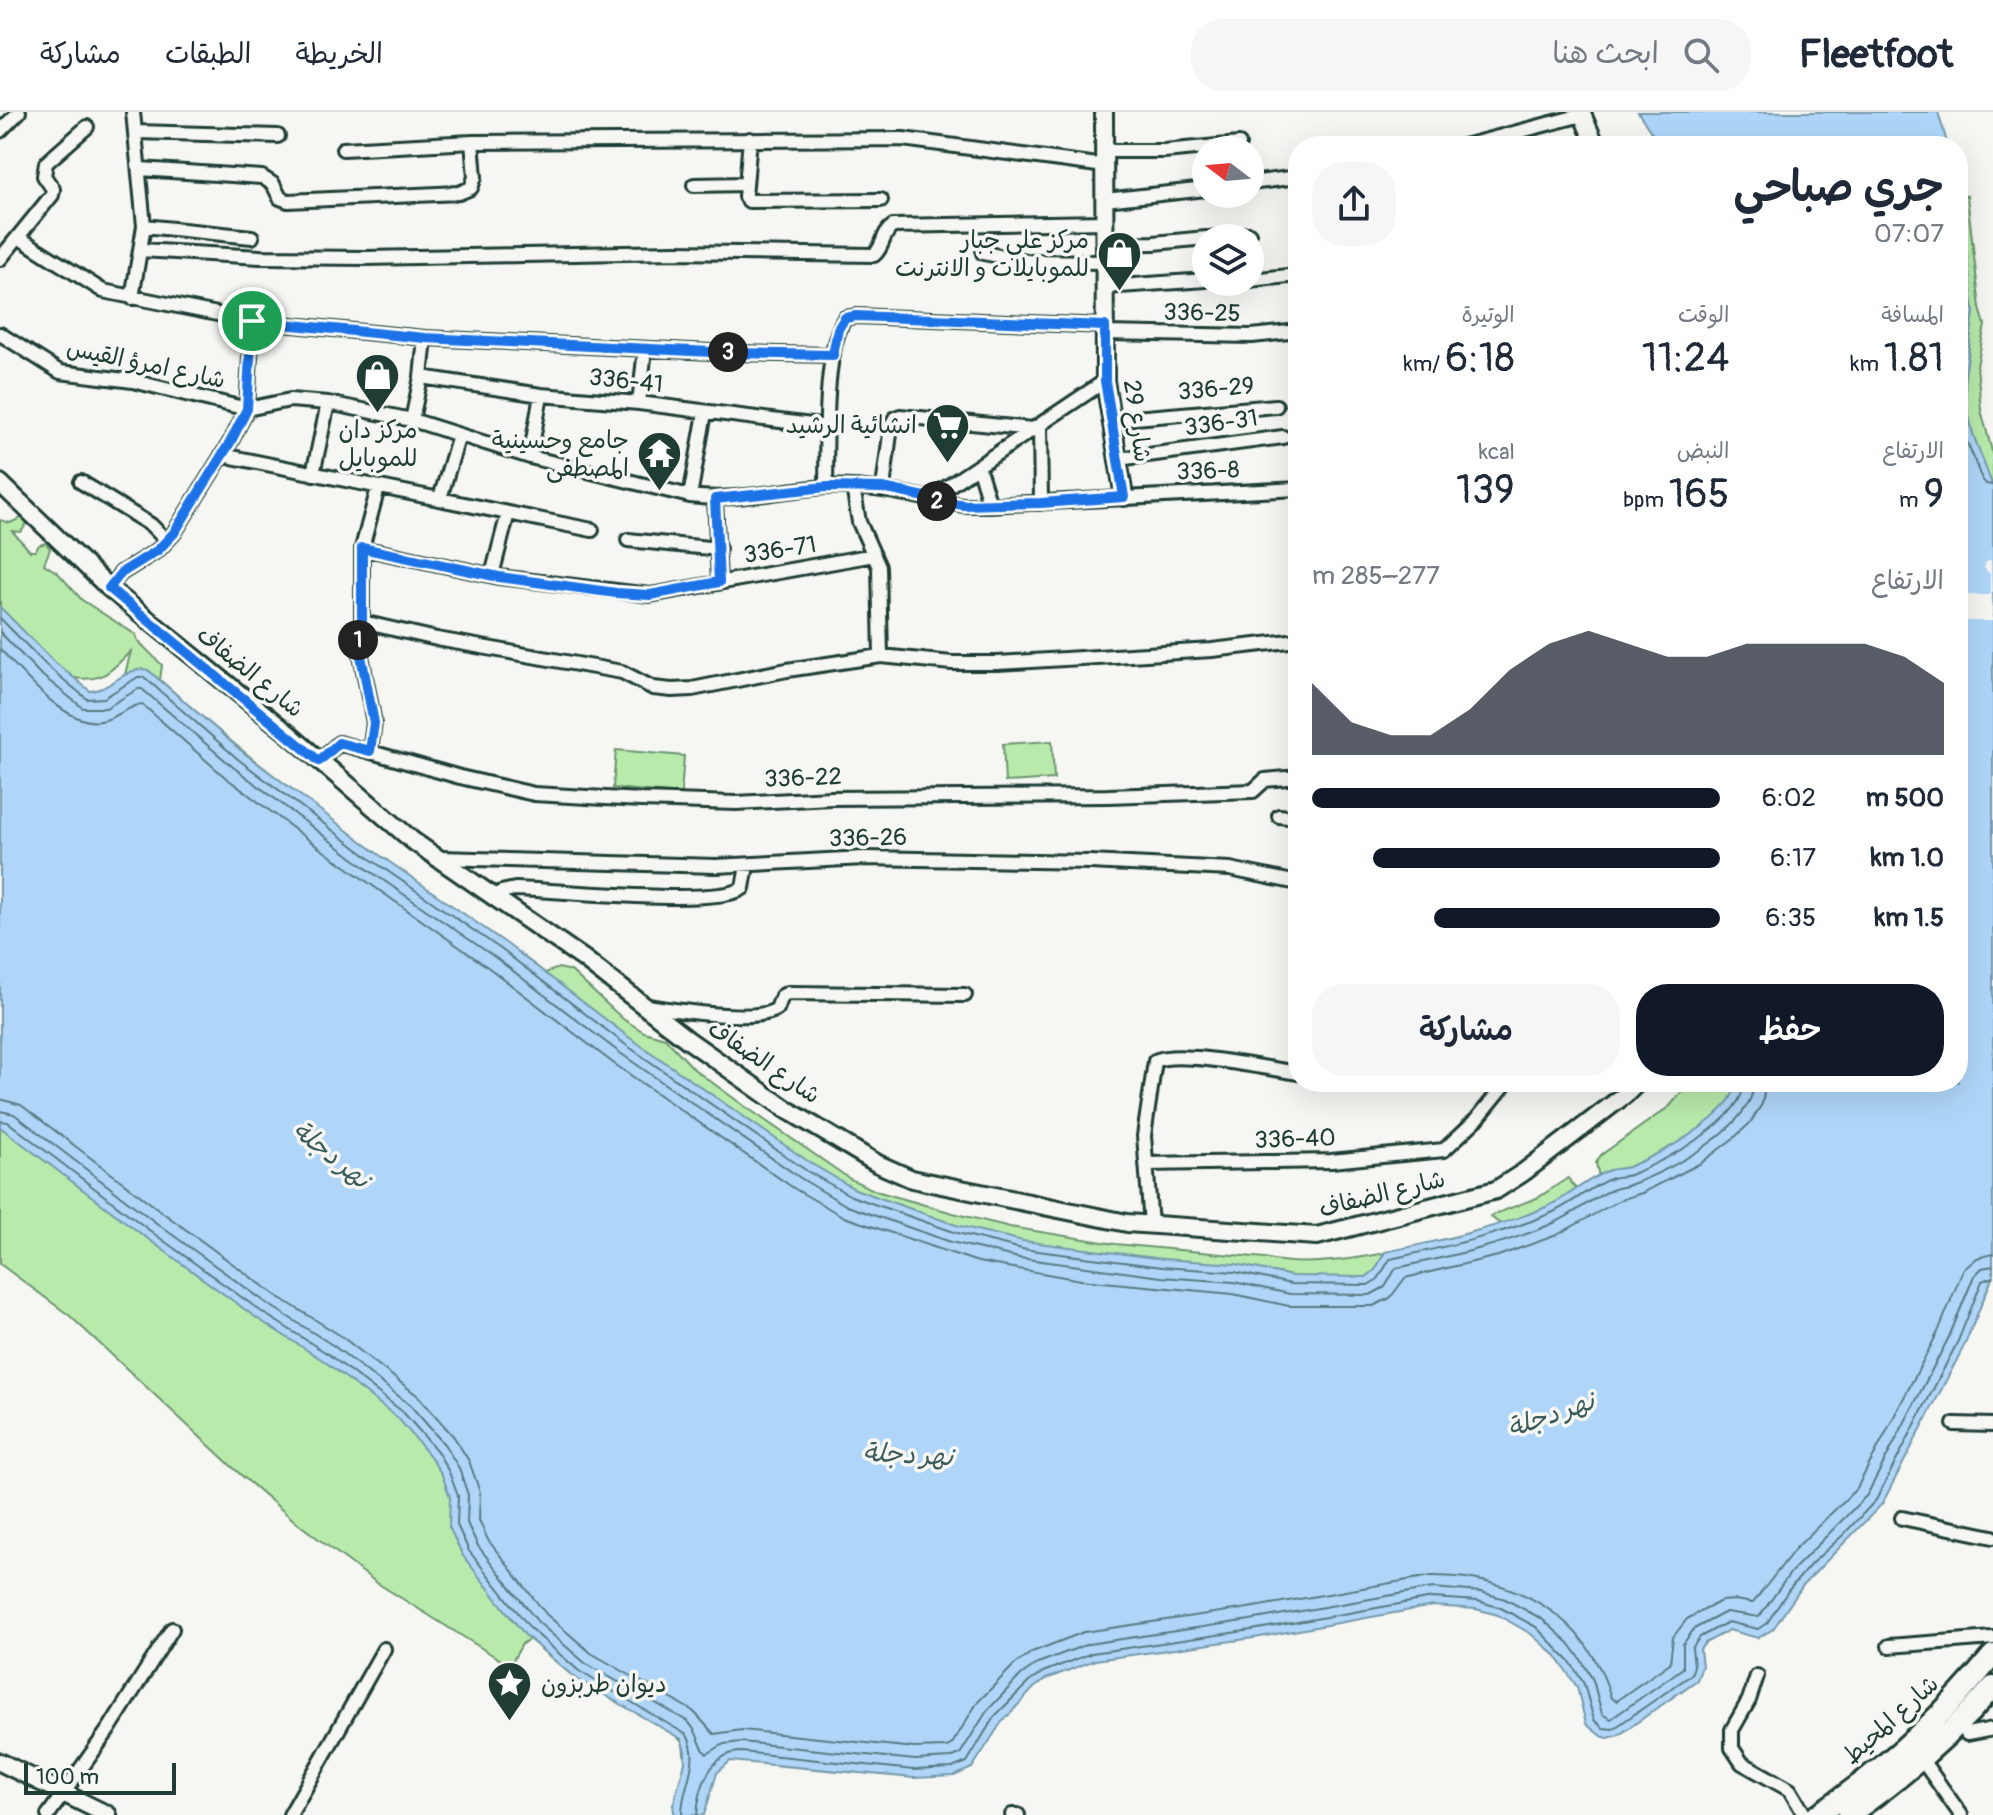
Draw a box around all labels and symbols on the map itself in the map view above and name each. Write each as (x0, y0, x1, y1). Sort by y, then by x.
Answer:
north arrow (1192, 136, 1264, 208)
place label: مركز علي جبار للموبايلات و الانترنت (895, 226, 1089, 283)
shop icon: مركز علي جبار للموبايلات و الانترنت (1096, 230, 1144, 293)
pin (218, 287, 286, 355)
street label: 336-25 (1163, 298, 1241, 328)
pin: 3 (708, 332, 748, 372)
street label: شارع امرؤ القيس (64, 333, 228, 397)
shop icon: مركز دان للموبايل (354, 352, 402, 415)
street label: 336-41 (588, 363, 664, 399)
street label: 336-29 (1176, 371, 1256, 407)
street label: شارع 29 (1115, 378, 1157, 464)
supermarket icon: انشائية الرشيد (924, 401, 972, 464)
street label: 336-31 (1182, 404, 1260, 442)
place label: انشائية الرشيد (785, 411, 917, 440)
place label: مركز دان للموبايل (338, 416, 418, 473)
place label: جامع وحسينية المصطفى (492, 426, 629, 483)
temple icon: جامع وحسينية المصطفى (636, 430, 684, 493)
street label: 336-8 (1176, 455, 1240, 487)
pin: 2 (917, 481, 957, 521)
street label: 336-71 (742, 530, 818, 570)
street label: شارع الضفاف (189, 620, 309, 725)
pin: 1 (338, 620, 378, 660)
street label: 336-22 (764, 762, 842, 794)
street label: 336-26 (829, 823, 907, 853)
street label: شارع الضفاف (701, 1014, 826, 1112)
water label: نهر دجلة (286, 1114, 378, 1198)
street label: 336-40 (1254, 1123, 1336, 1155)
street label: شارع الضفاف (1316, 1164, 1449, 1226)
water label: نهر دجلة (1503, 1384, 1602, 1445)
water label: نهر دجلة (862, 1437, 957, 1473)
place icon: ديوان طربزون (486, 1660, 534, 1723)
street label: شارع المحيط (1837, 1669, 1946, 1772)
place label: ديوان طربزون (541, 1670, 667, 1699)
scale bar (24, 1759, 176, 1795)

